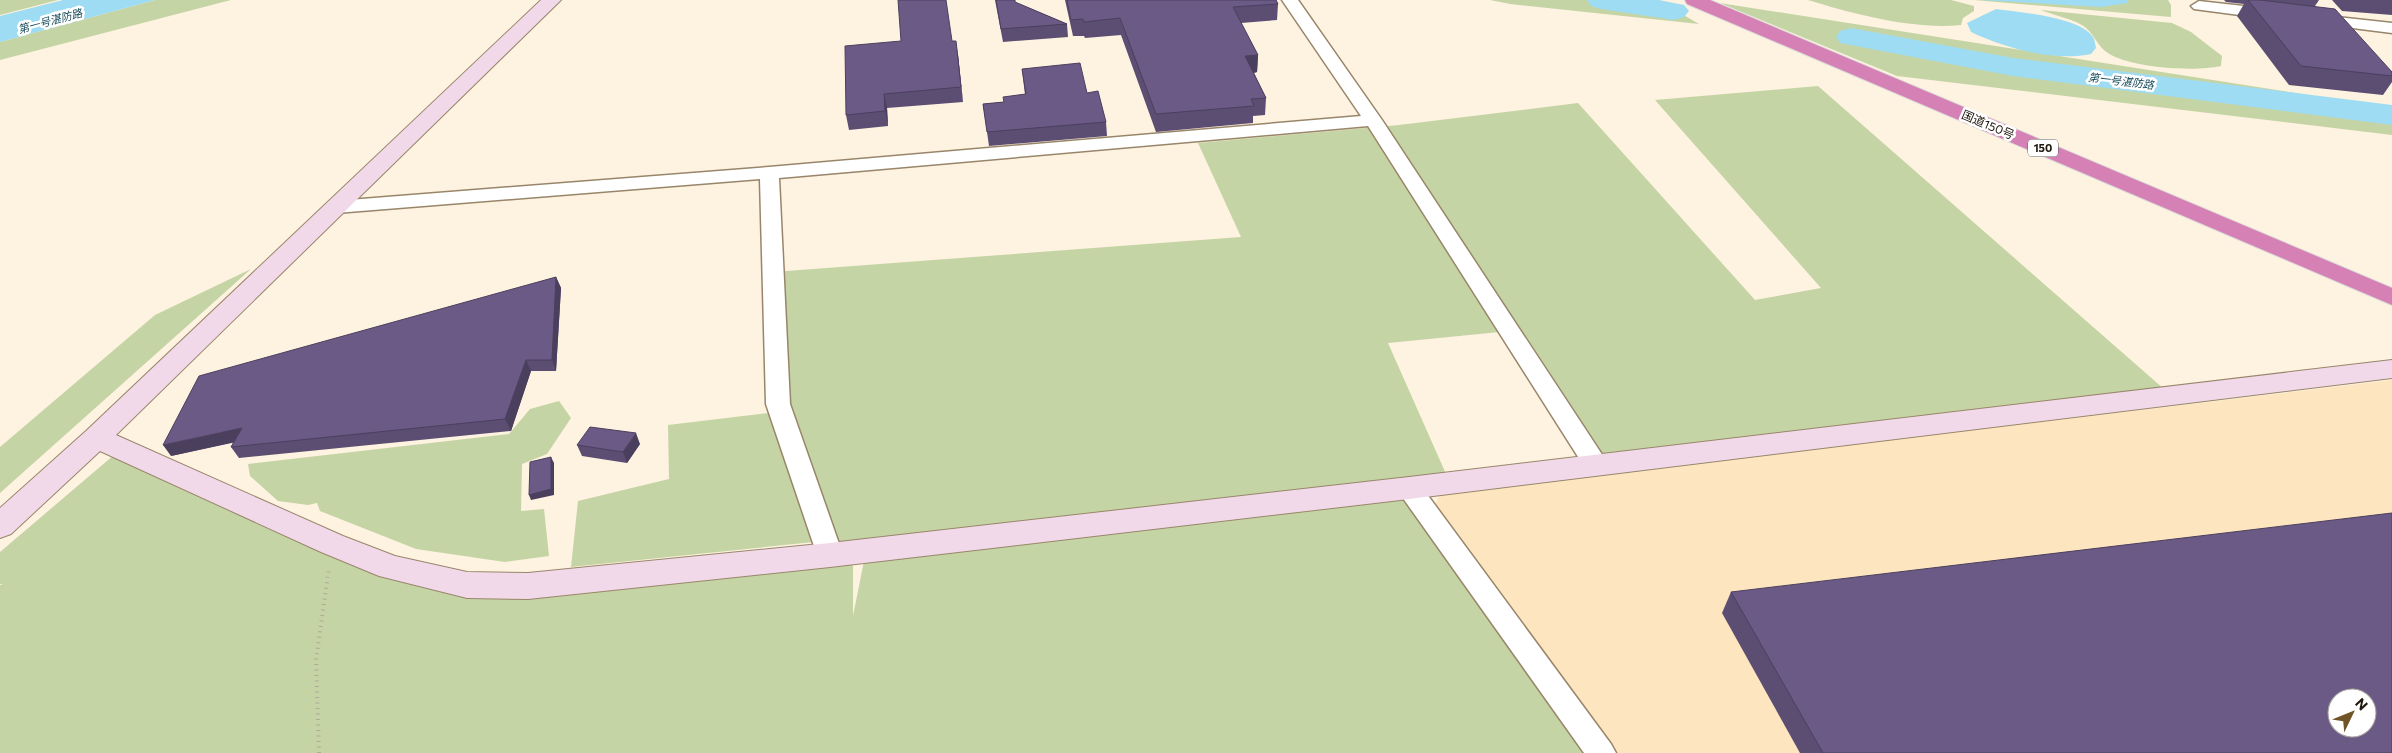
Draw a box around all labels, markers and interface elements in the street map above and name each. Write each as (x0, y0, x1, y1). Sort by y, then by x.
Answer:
water label: 第一号湛防路 (16, 5, 84, 35)
water label: 第一号湛防路 (2088, 70, 2156, 91)
street label: 国道150号 (1960, 107, 2017, 141)
road number: 150 (2028, 140, 2058, 156)
north arrow (2327, 688, 2377, 738)
text: N (2352, 694, 2372, 713)

